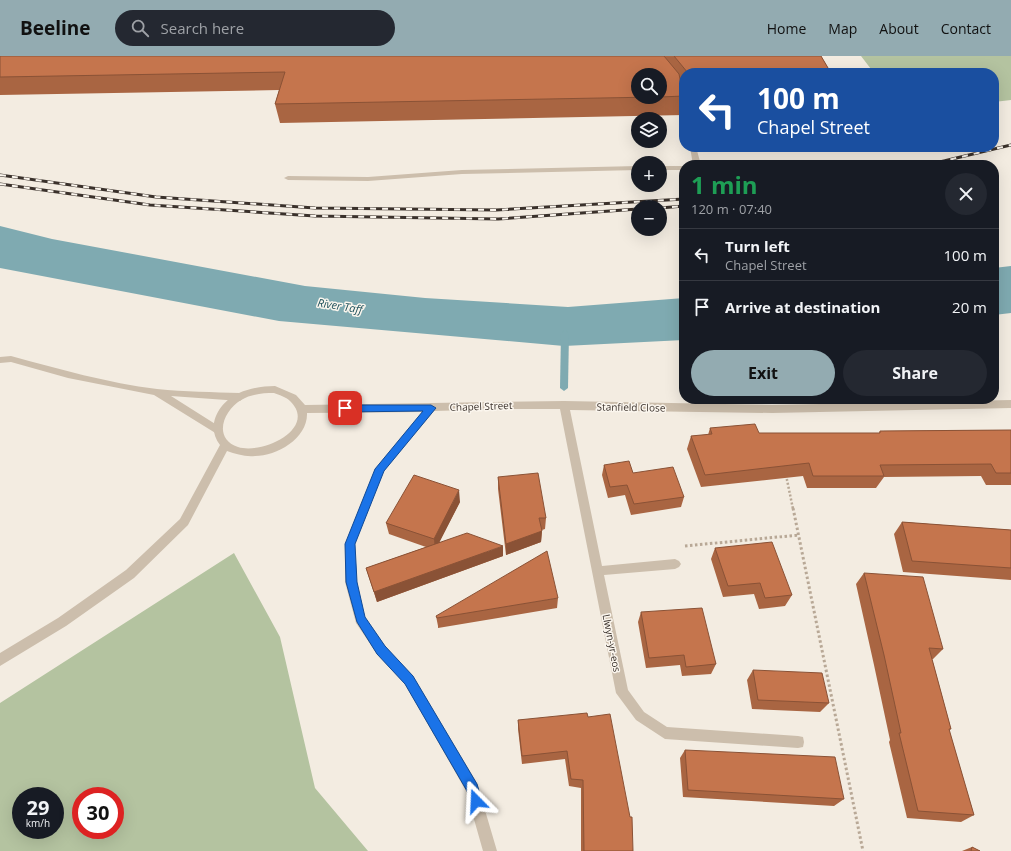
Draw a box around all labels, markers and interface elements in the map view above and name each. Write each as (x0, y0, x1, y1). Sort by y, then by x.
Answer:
search box (115, 10, 395, 46)
text: Beeline (20, 15, 91, 41)
icon: search (129, 17, 151, 39)
text: Search here (161, 18, 244, 38)
text: Home (767, 19, 806, 38)
text: Map (828, 19, 857, 38)
text: About (879, 19, 919, 38)
text: Contact (941, 19, 991, 38)
map controls (631, 68, 667, 236)
button: search (631, 68, 667, 104)
text: 100 m (757, 79, 840, 117)
icon: left (691, 84, 743, 136)
button: layers (631, 112, 667, 148)
text: Chapel Street (757, 115, 870, 139)
button: + (631, 156, 667, 192)
text: 1 min (691, 168, 758, 201)
button: close (945, 173, 987, 215)
button: − (631, 200, 667, 236)
text: 120 m · 07:40 (691, 200, 772, 218)
text: Turn left (725, 236, 790, 256)
icon: left (691, 244, 713, 266)
text: 100 m (943, 245, 987, 265)
text: Chapel Street (725, 256, 807, 274)
water label: River Taff (316, 295, 366, 317)
icon: arrive (691, 296, 713, 318)
text: Arrive at destination (725, 297, 880, 317)
text: 20 m (952, 297, 987, 317)
button: Exit (691, 350, 835, 396)
button: Share (843, 350, 987, 396)
pin (328, 391, 362, 425)
icon: arrive (334, 397, 356, 419)
street label: Chapel Street (449, 398, 513, 414)
street label: Stanfield Close (597, 399, 666, 415)
street label: Llwyn-yr-eos (600, 613, 625, 673)
position arrow (455, 780, 497, 822)
speed limit sign: 30 (72, 787, 124, 839)
text: 29 (27, 794, 49, 821)
text: km/h (26, 816, 50, 830)

